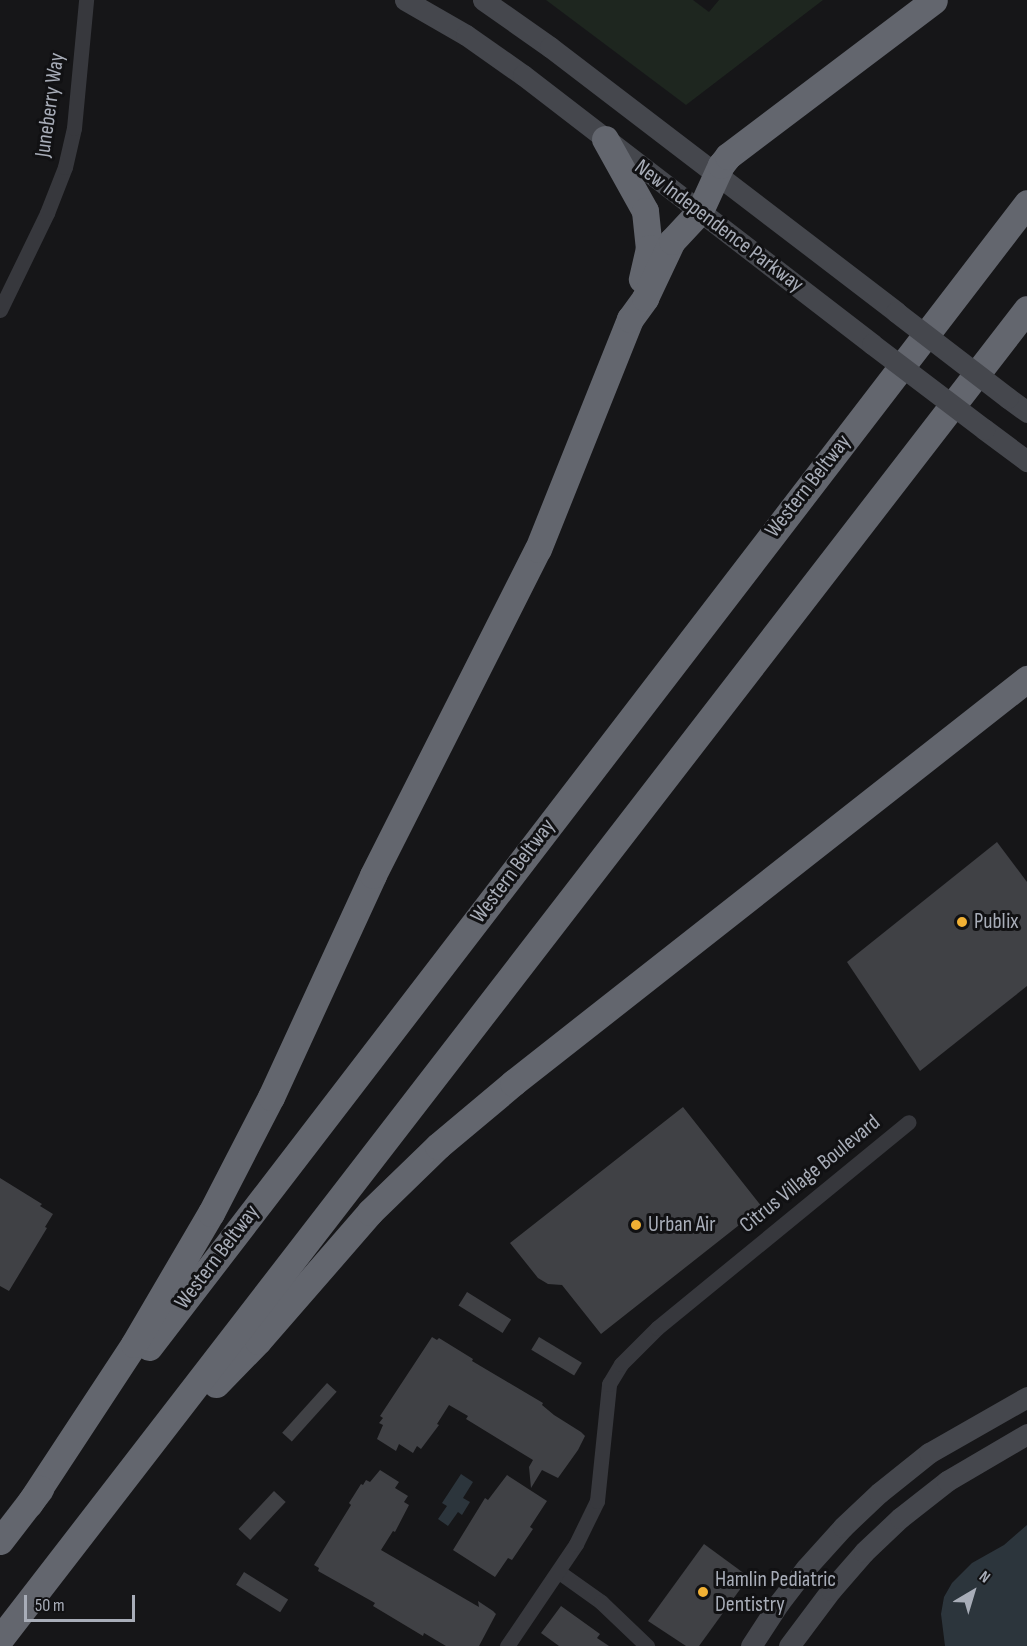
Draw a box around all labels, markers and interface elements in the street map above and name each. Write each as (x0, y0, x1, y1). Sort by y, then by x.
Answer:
street label: Juneberry Way (30, 51, 70, 159)
street label: New Independence Parkway (629, 154, 809, 298)
street label: Western Beltway (760, 429, 856, 543)
street label: Western Beltway (465, 814, 561, 928)
place label: Publix (974, 909, 1019, 935)
marker: Publix (955, 915, 969, 929)
street label: Citrus Village Boulevard (735, 1109, 885, 1239)
street label: Western Beltway (169, 1200, 265, 1314)
place label: Urban Air (648, 1212, 716, 1238)
marker: Urban Air (629, 1218, 643, 1232)
north arrow (943, 1562, 1003, 1622)
place label: Hamlin Pediatric Dentistry (715, 1566, 836, 1618)
text: N (975, 1567, 994, 1588)
scale bar (27, 1583, 138, 1621)
marker: Hamlin Pediatric Dentistry (696, 1585, 710, 1599)
text: 50 m (35, 1595, 65, 1616)

